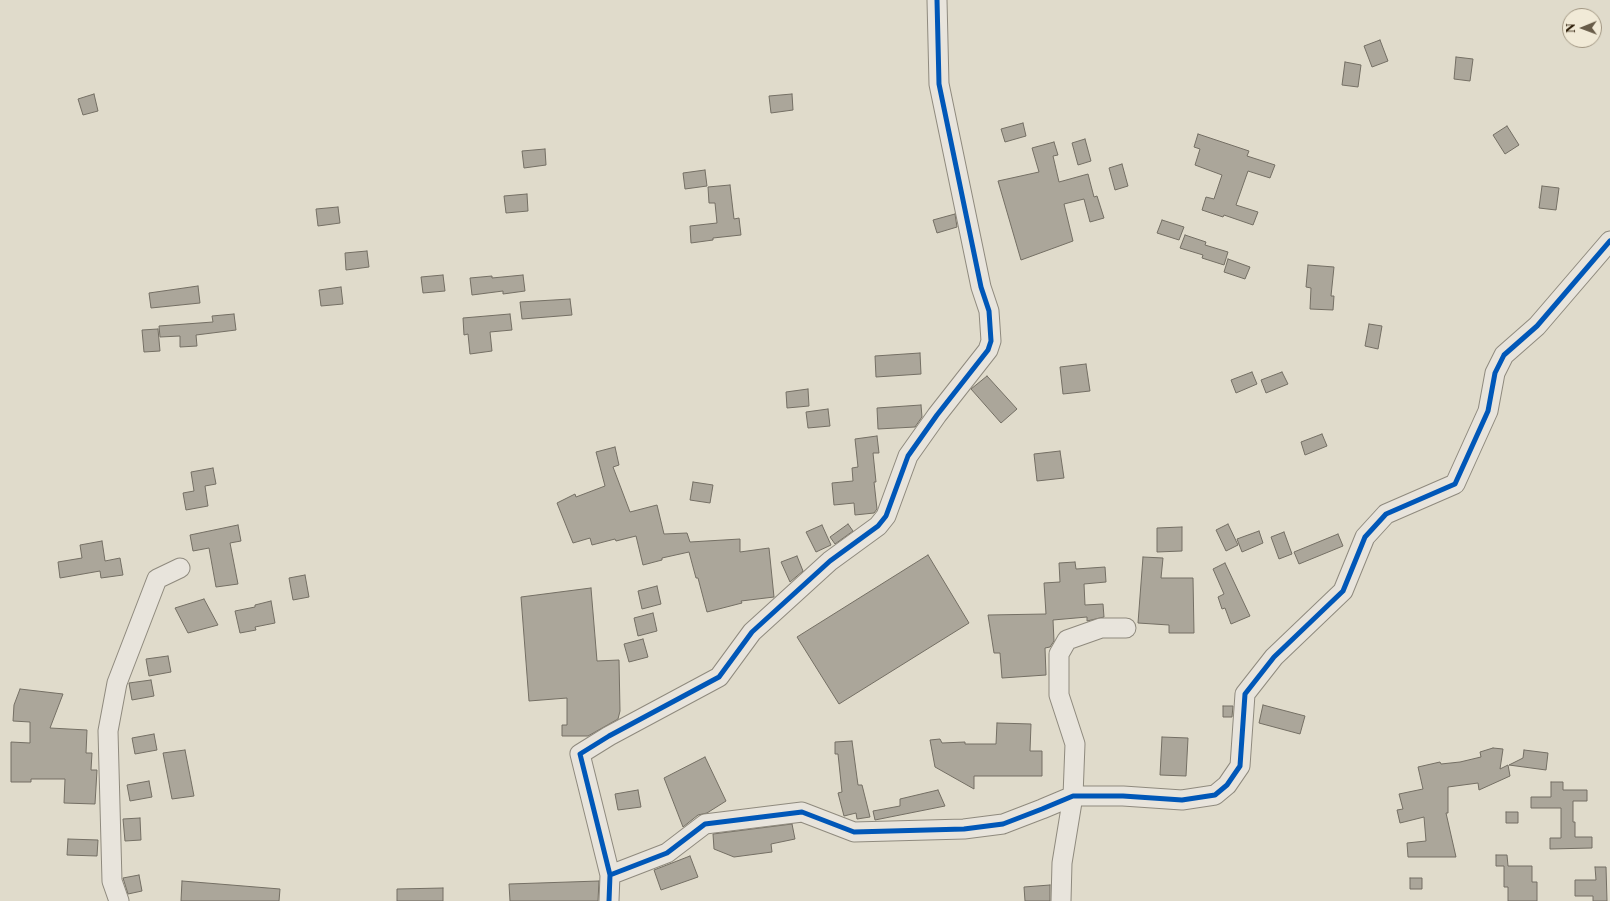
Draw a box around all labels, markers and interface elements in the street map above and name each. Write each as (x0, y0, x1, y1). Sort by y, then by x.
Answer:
north arrow (1562, 8, 1602, 48)
text: N (1564, 23, 1578, 33)

